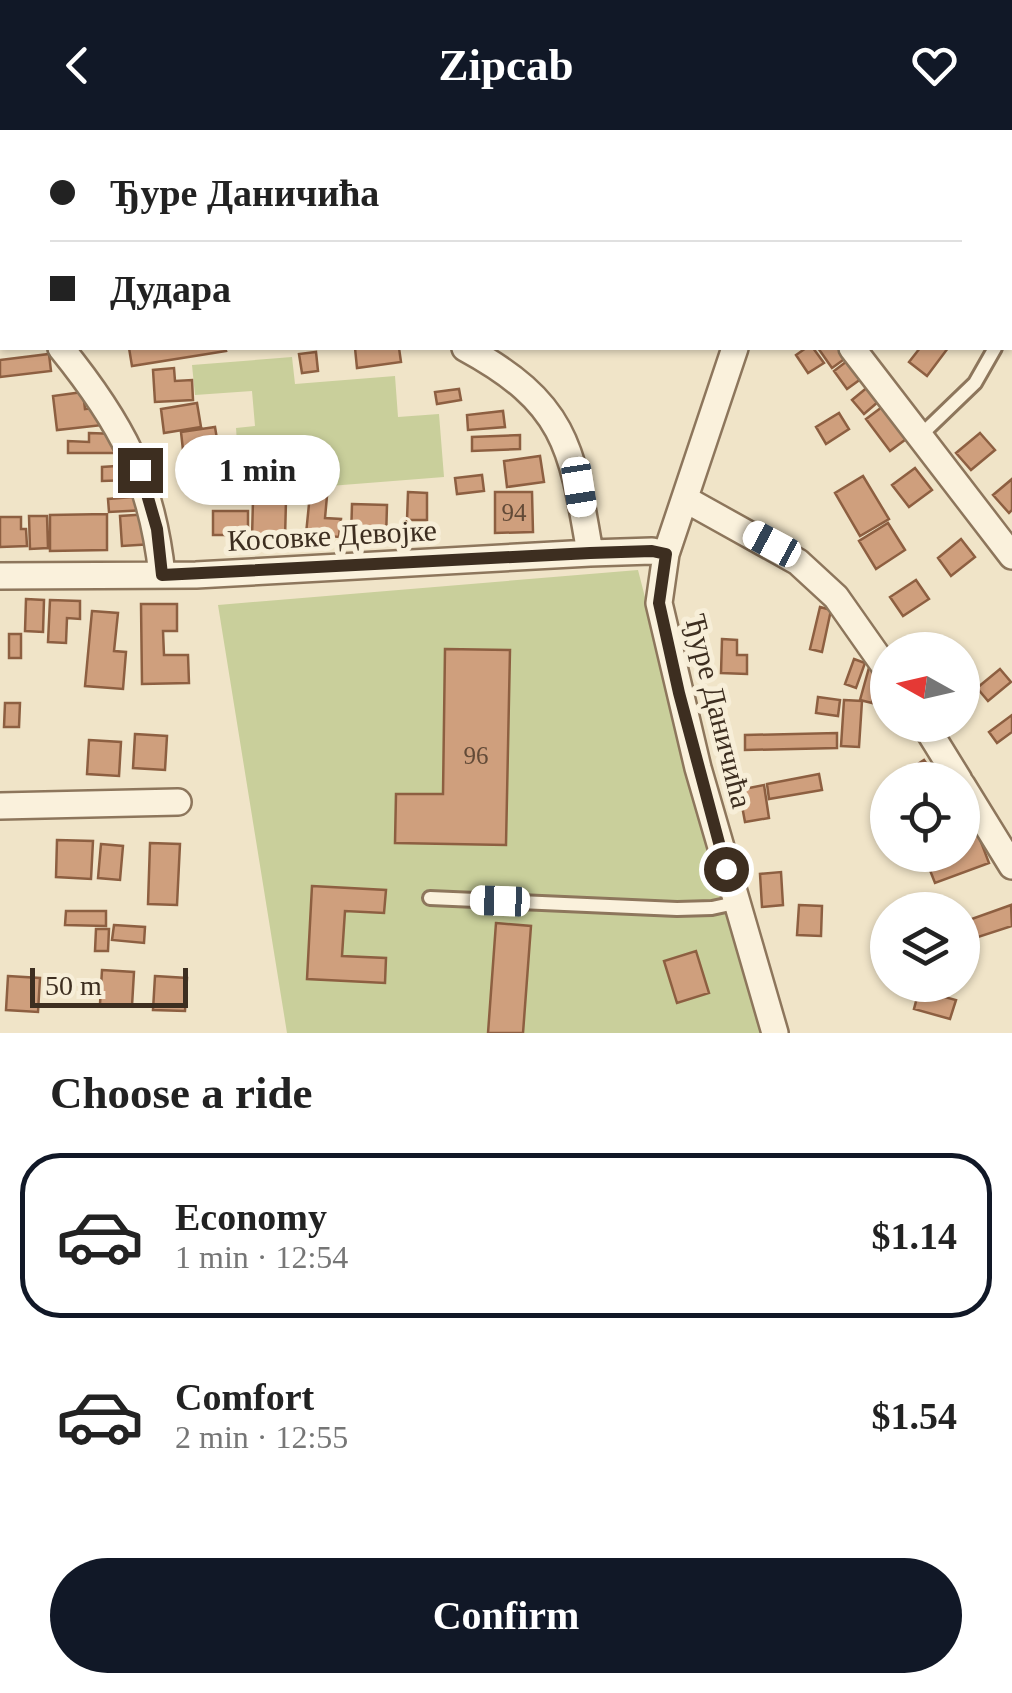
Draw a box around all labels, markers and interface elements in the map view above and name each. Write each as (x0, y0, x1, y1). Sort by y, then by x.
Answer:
icon: back (50, 38, 105, 93)
icon: heart (907, 38, 962, 93)
text: Zipcab (438, 40, 574, 90)
text: Ђуре Даничића (110, 172, 379, 214)
text: Дудара (110, 268, 231, 310)
callout: 1 min (175, 435, 340, 505)
route end (118, 448, 163, 493)
text: 1 min (219, 452, 296, 488)
car (559, 455, 599, 519)
house number: 94 (502, 499, 527, 526)
street label: Косовке Девојке (226, 513, 438, 557)
car (738, 517, 806, 571)
street label: Ђуре Даничића (679, 611, 759, 811)
north arrow (870, 632, 980, 742)
map controls (870, 632, 980, 1002)
house number: 96 (464, 742, 489, 769)
button: locate (870, 762, 980, 872)
route start (704, 847, 749, 892)
car (469, 885, 531, 917)
button: layers (870, 892, 980, 1002)
scale bar (30, 963, 188, 1008)
text: 50 m (45, 970, 102, 1001)
text: Choose a ride (50, 1068, 313, 1118)
icon: car (55, 1191, 145, 1281)
text: Economy (175, 1196, 327, 1238)
text: $1.14 (872, 1215, 957, 1257)
text: 1 min · 12:54 (175, 1239, 348, 1275)
icon: car (55, 1371, 145, 1461)
text: Comfort (175, 1376, 314, 1418)
text: $1.54 (872, 1395, 957, 1437)
text: 2 min · 12:55 (175, 1419, 348, 1455)
button: Confirm (50, 1558, 962, 1673)

